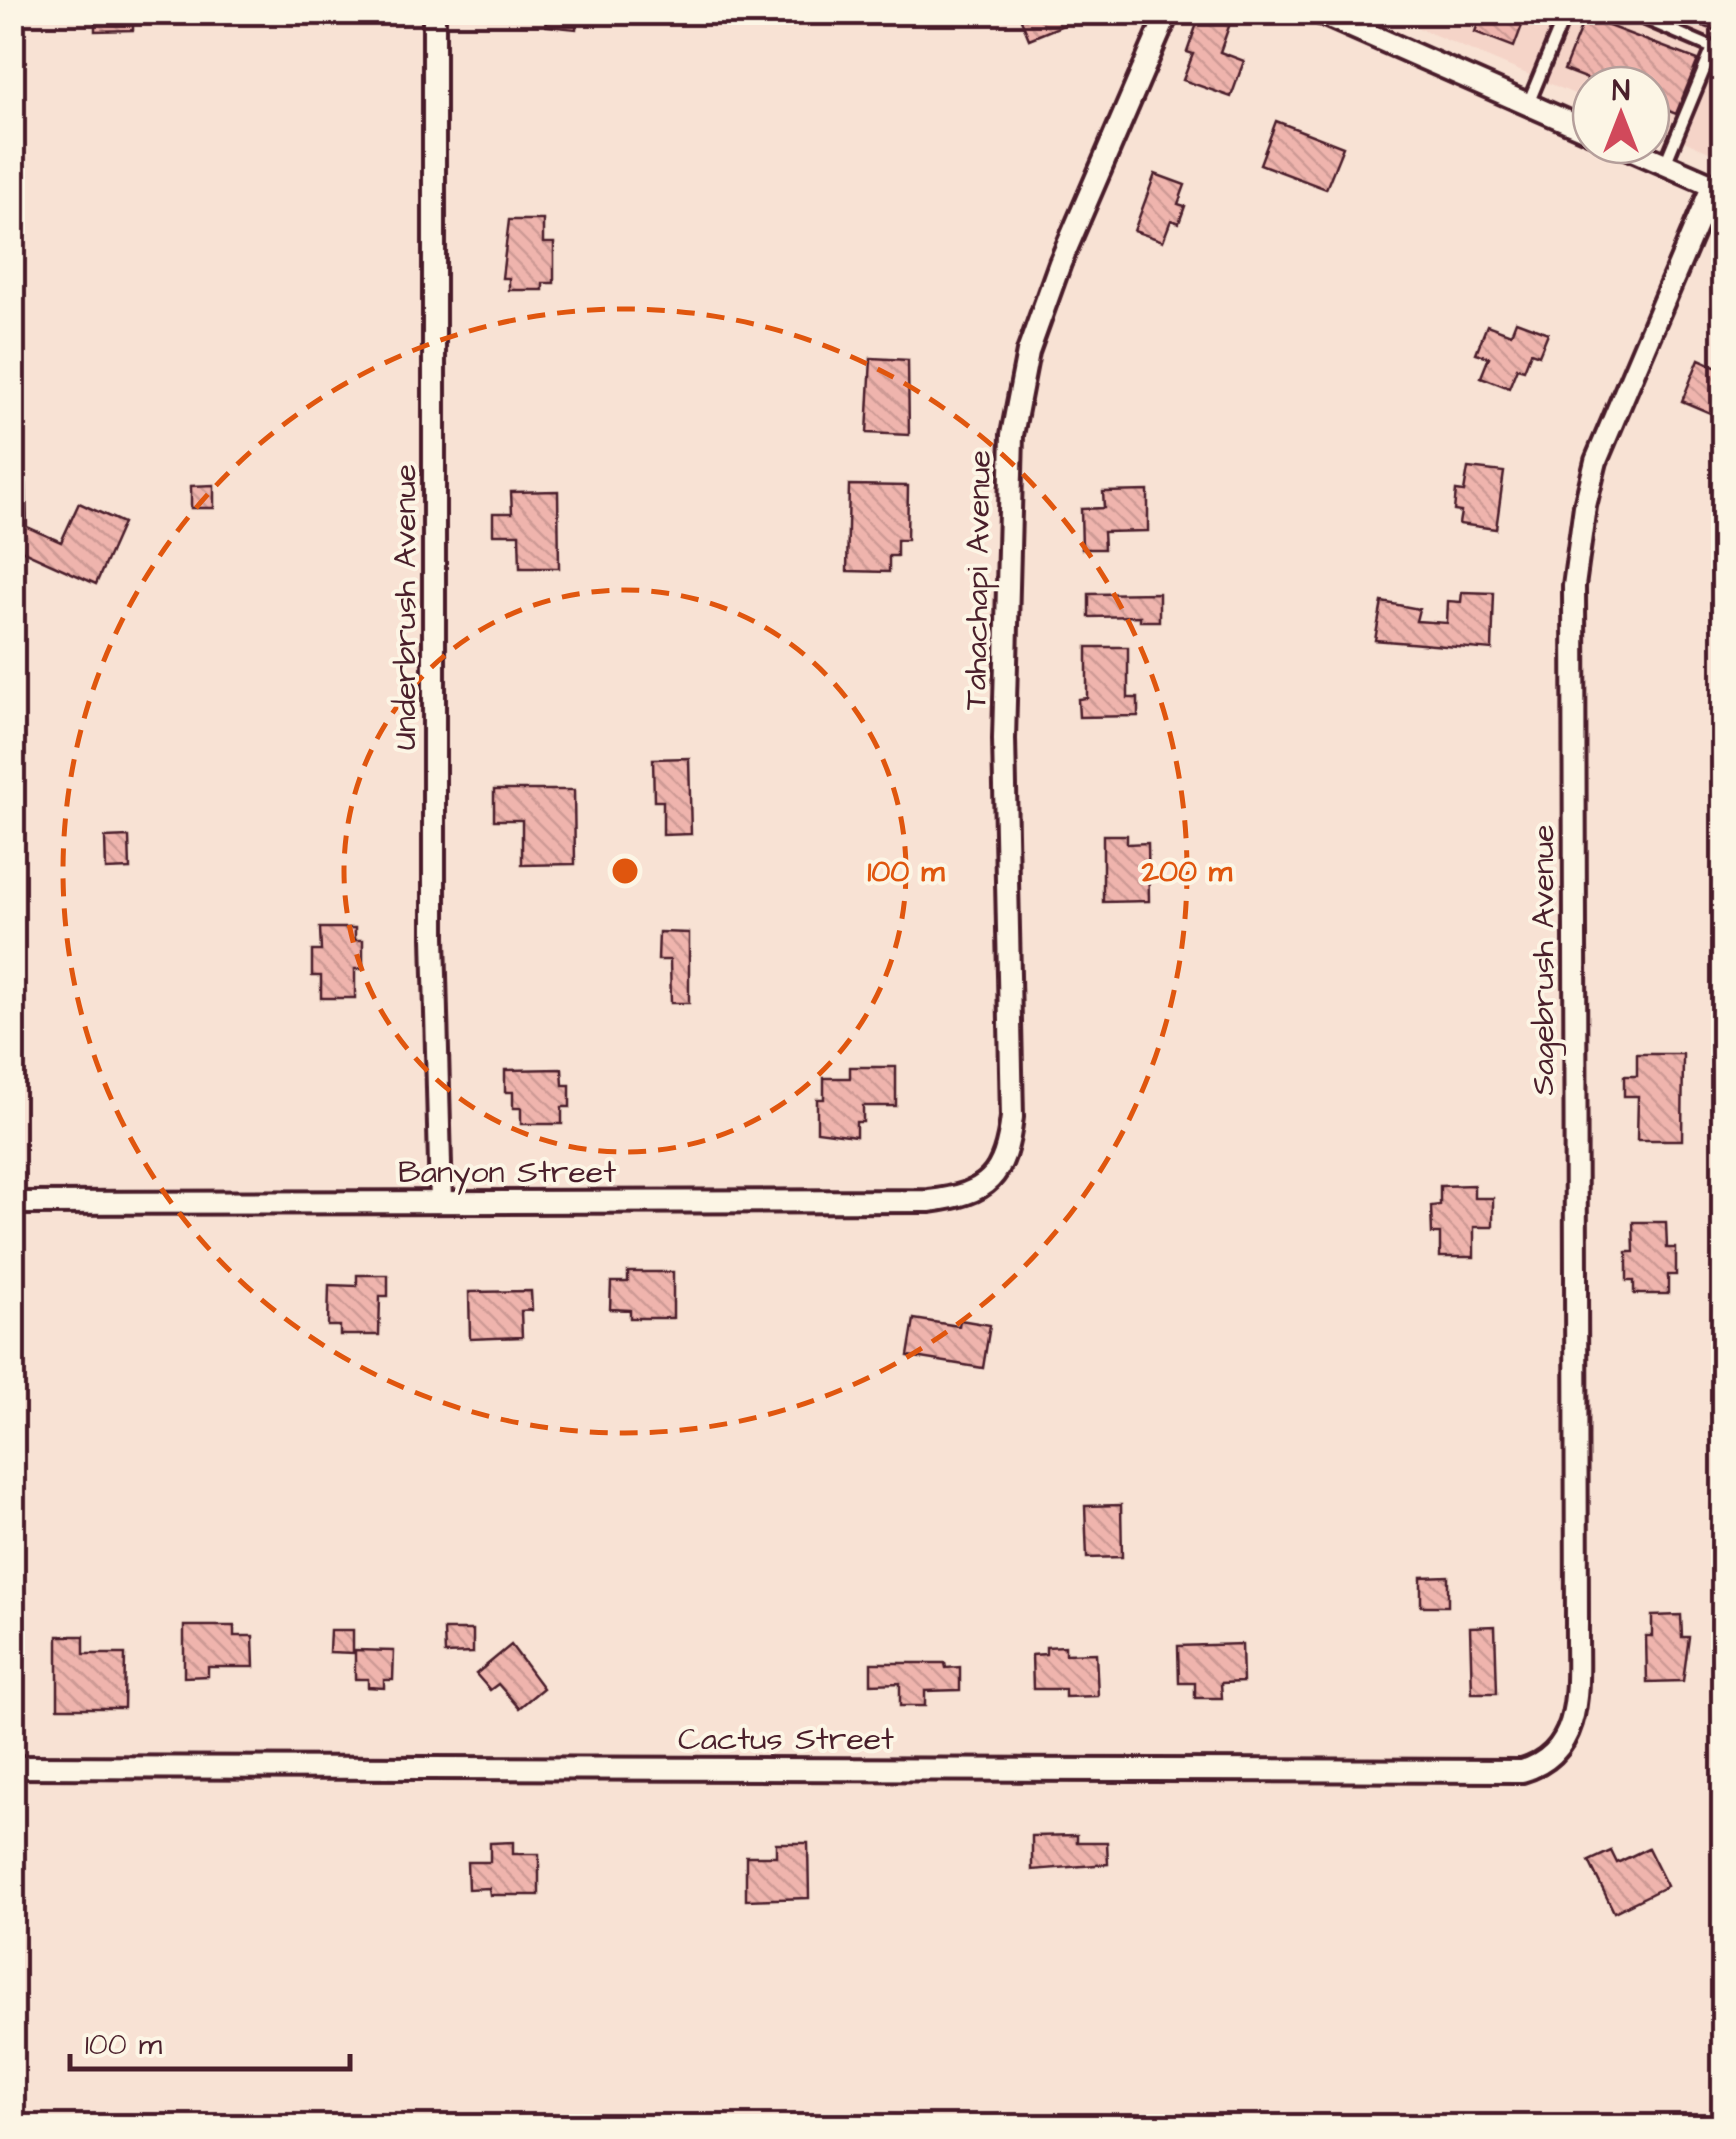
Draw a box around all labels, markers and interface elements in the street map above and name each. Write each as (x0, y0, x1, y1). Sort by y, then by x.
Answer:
north arrow (1571, 65, 1671, 165)
text: N (1612, 72, 1630, 111)
street label: Tahachapi Avenue (953, 450, 1003, 710)
street label: Underbrush Avenue (383, 464, 428, 750)
street label: Sagebrush Avenue (1521, 824, 1566, 1096)
text: 100 m (867, 851, 945, 893)
text: 200 m (1141, 851, 1233, 893)
centre of rings (607, 853, 643, 889)
street label: Banyon Street (398, 1150, 616, 1195)
street label: Cactus Street (678, 1717, 894, 1762)
scale bar (70, 2009, 350, 2071)
text: 100 m (85, 2024, 163, 2066)

